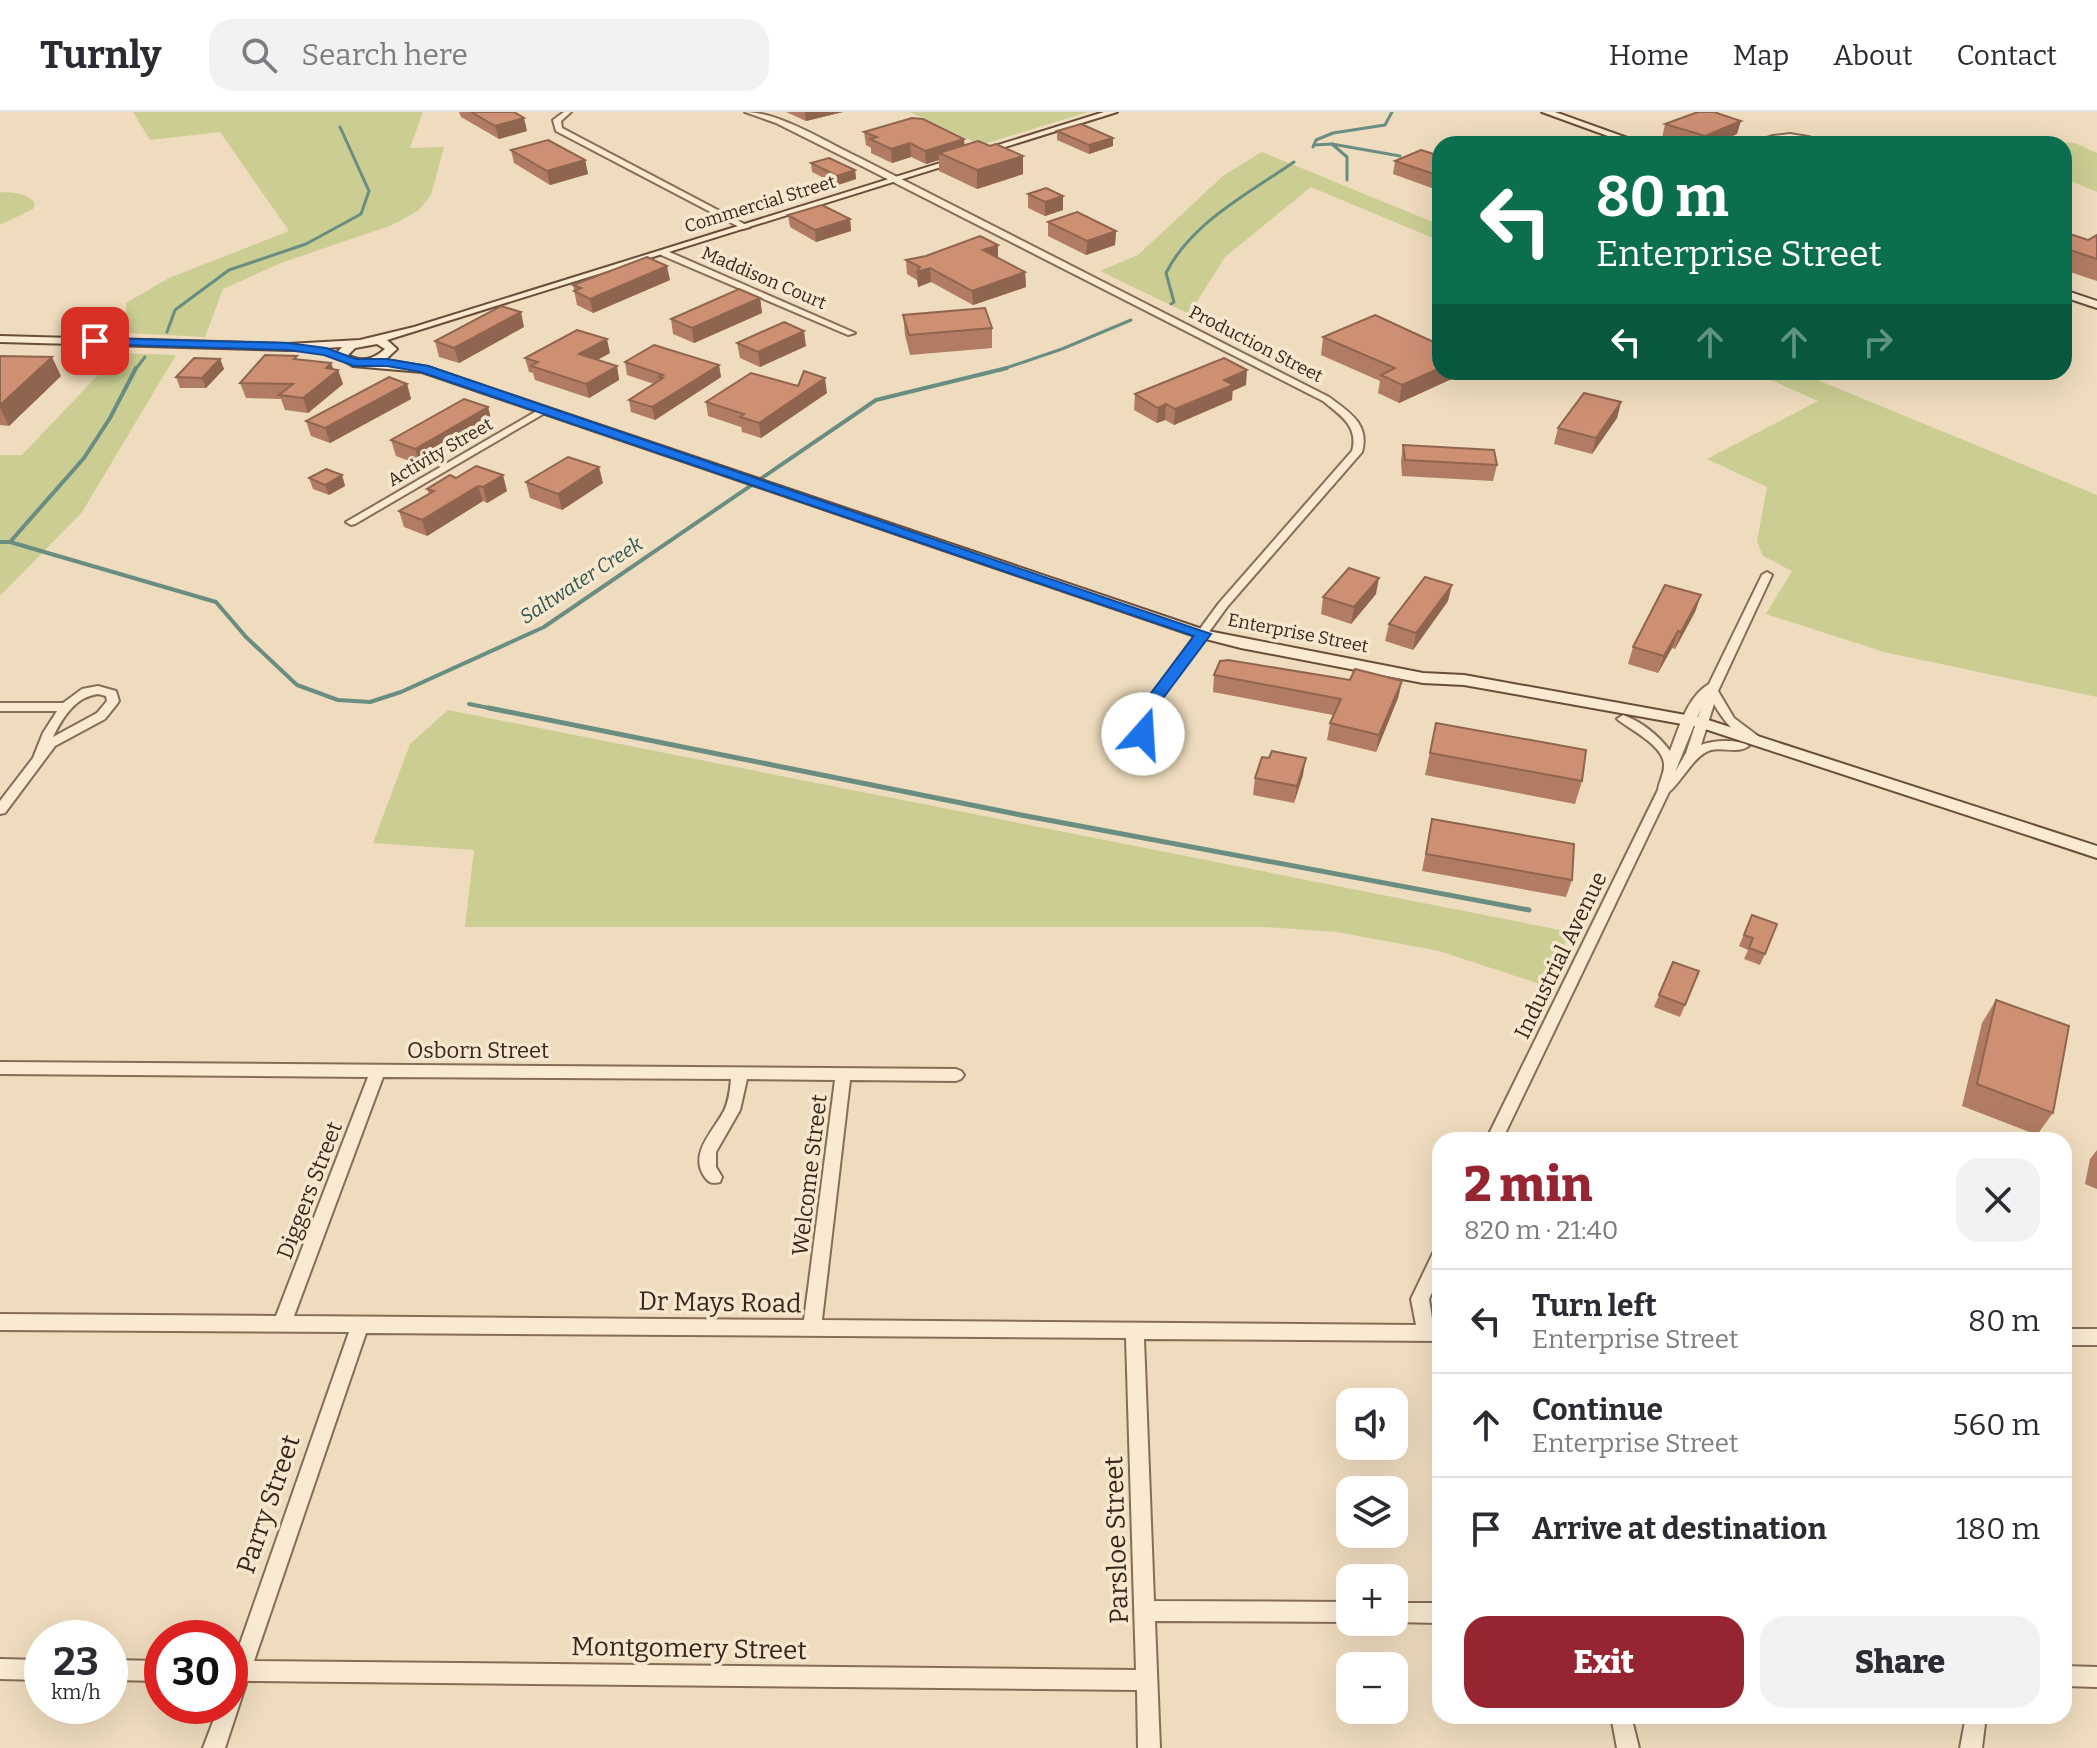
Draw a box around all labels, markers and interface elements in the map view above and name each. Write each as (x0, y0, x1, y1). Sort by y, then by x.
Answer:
search box (209, 19, 769, 91)
text: Turnly (40, 32, 161, 78)
icon: search (237, 33, 281, 77)
text: Search here (301, 37, 468, 73)
text: Home (1609, 39, 1689, 72)
text: Map (1733, 39, 1789, 72)
text: About (1833, 39, 1913, 72)
text: Contact (1957, 39, 2057, 72)
text: 80 m (1596, 164, 1729, 231)
icon: left (1464, 168, 1568, 272)
street label: Commercial Street (682, 170, 839, 237)
text: Enterprise Street (1596, 232, 1882, 276)
street label: Maddison Court (698, 242, 830, 314)
street label: Production Street (1185, 301, 1327, 387)
pin (61, 307, 129, 375)
icon: arrive (73, 319, 117, 363)
icon: left (1604, 320, 1648, 364)
icon: ahead (1688, 320, 1732, 364)
icon: ahead (1772, 320, 1816, 364)
icon: right (1856, 320, 1900, 364)
street label: Activity Street (383, 413, 497, 491)
water label: Saltwater Creek (515, 531, 647, 629)
street label: Enterprise Street (1226, 609, 1371, 658)
position arrow (1101, 692, 1185, 776)
street label: Industrial Avenue (1508, 867, 1613, 1043)
street label: Osborn Street (407, 1037, 549, 1064)
street label: Welcome Street (786, 1093, 833, 1257)
street label: Diggers Street (271, 1118, 348, 1263)
text: 2 min (1464, 1156, 1592, 1214)
button: close (1956, 1158, 2040, 1242)
text: 820 m · 21:40 (1464, 1215, 1618, 1246)
street label: Dr Mays Road (638, 1286, 802, 1319)
text: Turn left (1532, 1288, 1657, 1324)
icon: left (1464, 1299, 1508, 1343)
text: 80 m (1968, 1303, 2040, 1339)
text: Enterprise Street (1532, 1324, 1738, 1355)
map controls (1336, 1388, 1408, 1724)
button: sound (1336, 1388, 1408, 1460)
text: Continue (1532, 1392, 1663, 1428)
icon: ahead (1464, 1403, 1508, 1447)
text: 560 m (1953, 1407, 2040, 1443)
text: Enterprise Street (1532, 1428, 1738, 1459)
street label: Parry Street (230, 1430, 307, 1577)
street label: Parsloe Street (1098, 1455, 1135, 1624)
button: layers (1336, 1476, 1408, 1548)
icon: arrive (1464, 1507, 1508, 1551)
text: Arrive at destination (1532, 1511, 1827, 1547)
text: 180 m (1956, 1511, 2040, 1547)
button: + (1336, 1564, 1408, 1636)
button: Exit (1464, 1616, 1744, 1708)
button: Share (1760, 1616, 2040, 1708)
speed limit sign: 30 (144, 1620, 248, 1724)
street label: Montgomery Street (571, 1631, 808, 1666)
text: 23 (53, 1638, 99, 1686)
button: − (1336, 1652, 1408, 1724)
text: km/h (51, 1680, 101, 1704)

